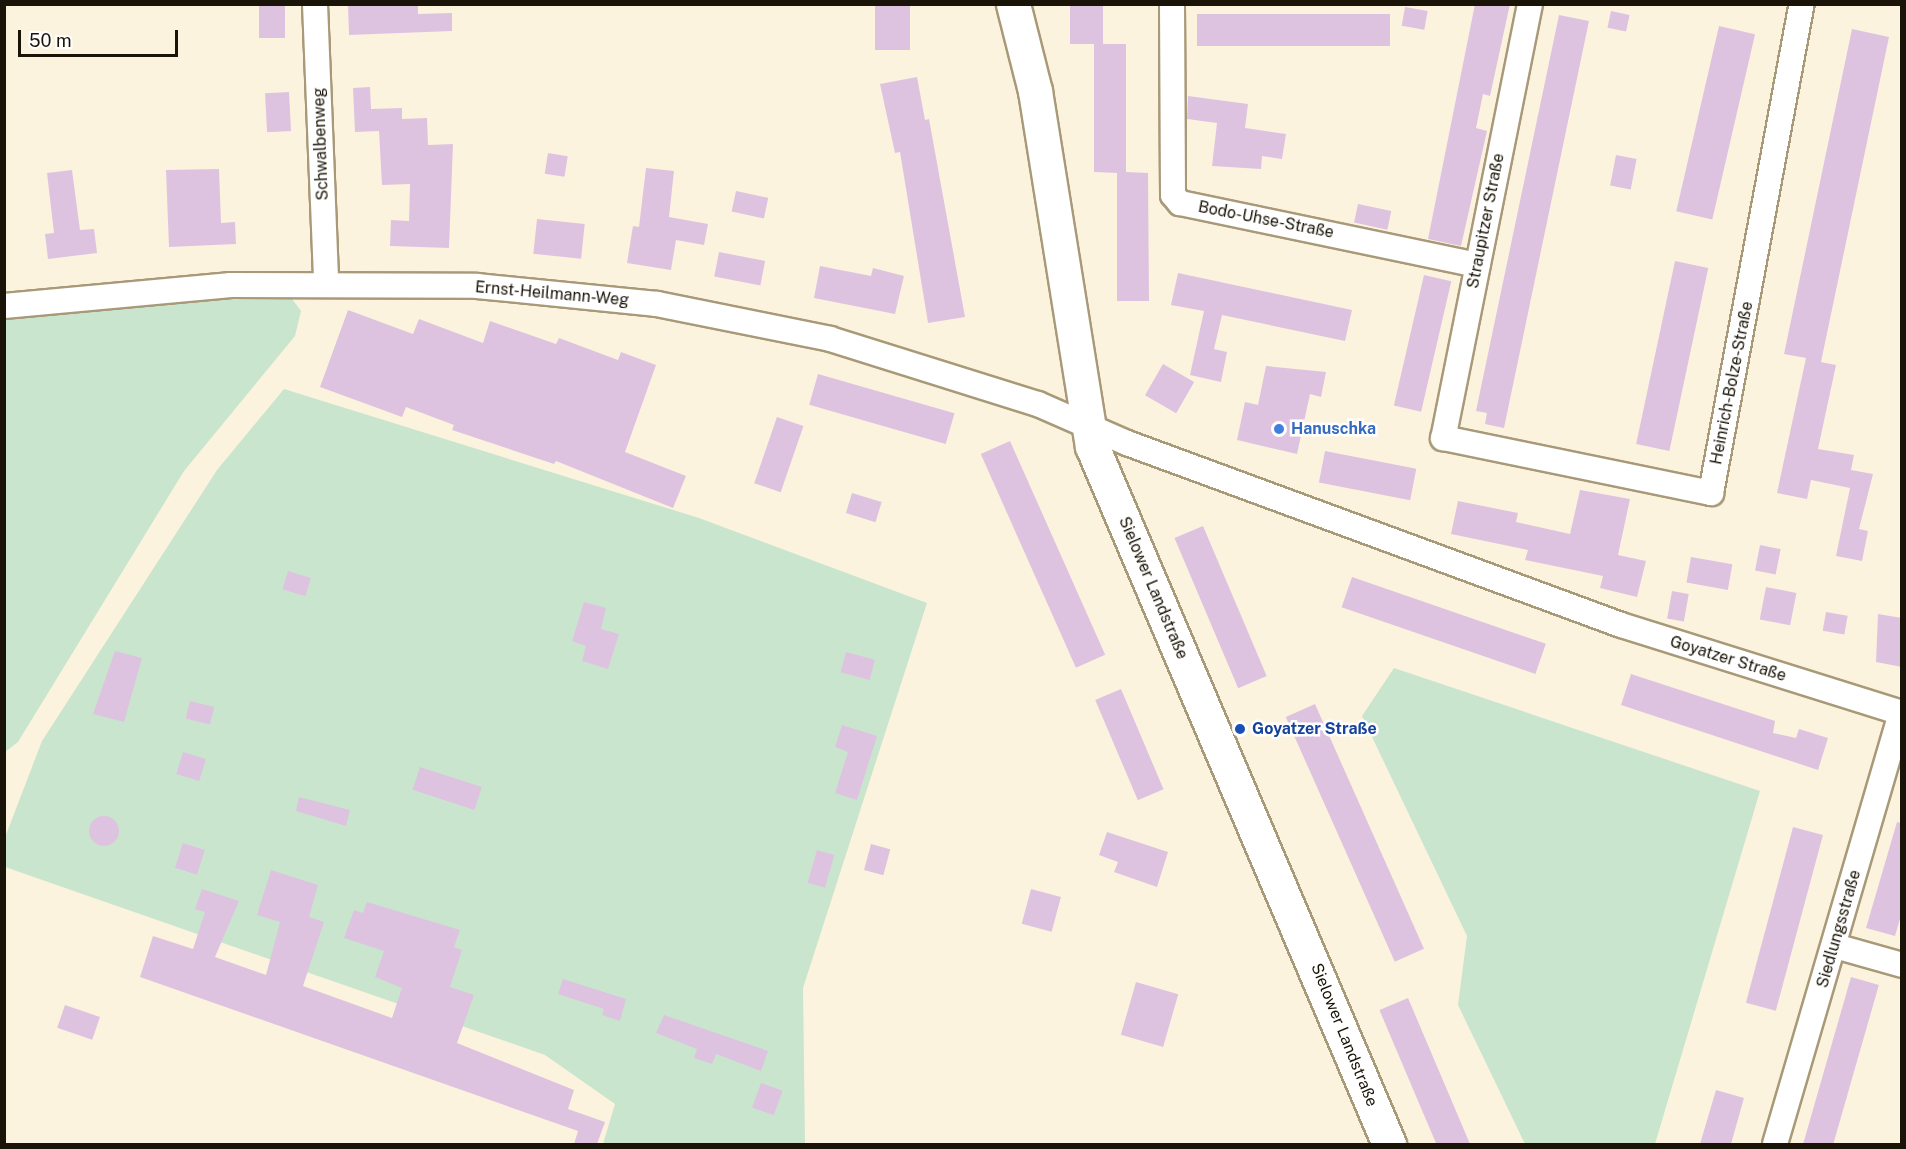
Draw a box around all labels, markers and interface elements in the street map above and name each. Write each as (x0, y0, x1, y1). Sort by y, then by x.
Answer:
scale bar (21, 18, 182, 56)
text: 50 m (29, 30, 72, 51)
street label: Schwalbenweg (309, 87, 333, 201)
street label: Straupitzer Straße (1463, 152, 1509, 290)
street label: Bodo-Uhse-Straße (1196, 197, 1336, 243)
street label: Ernst-Heilmann-Weg (474, 278, 630, 310)
street label: Heinrich-Bolze-Straße (1707, 300, 1757, 466)
place label: Hanuschka (1291, 419, 1376, 439)
marker: Hanuschka (1272, 422, 1286, 436)
street label: Sielower Landstraße (1114, 514, 1192, 662)
street label: Goyatzer Straße (1668, 632, 1788, 686)
place label: Goyatzer Straße (1252, 719, 1377, 739)
marker: Goyatzer Straße (1233, 722, 1247, 736)
street label: Siedlungsstraße (1813, 868, 1865, 990)
street label: Sielower Landstraße (1306, 961, 1382, 1109)

